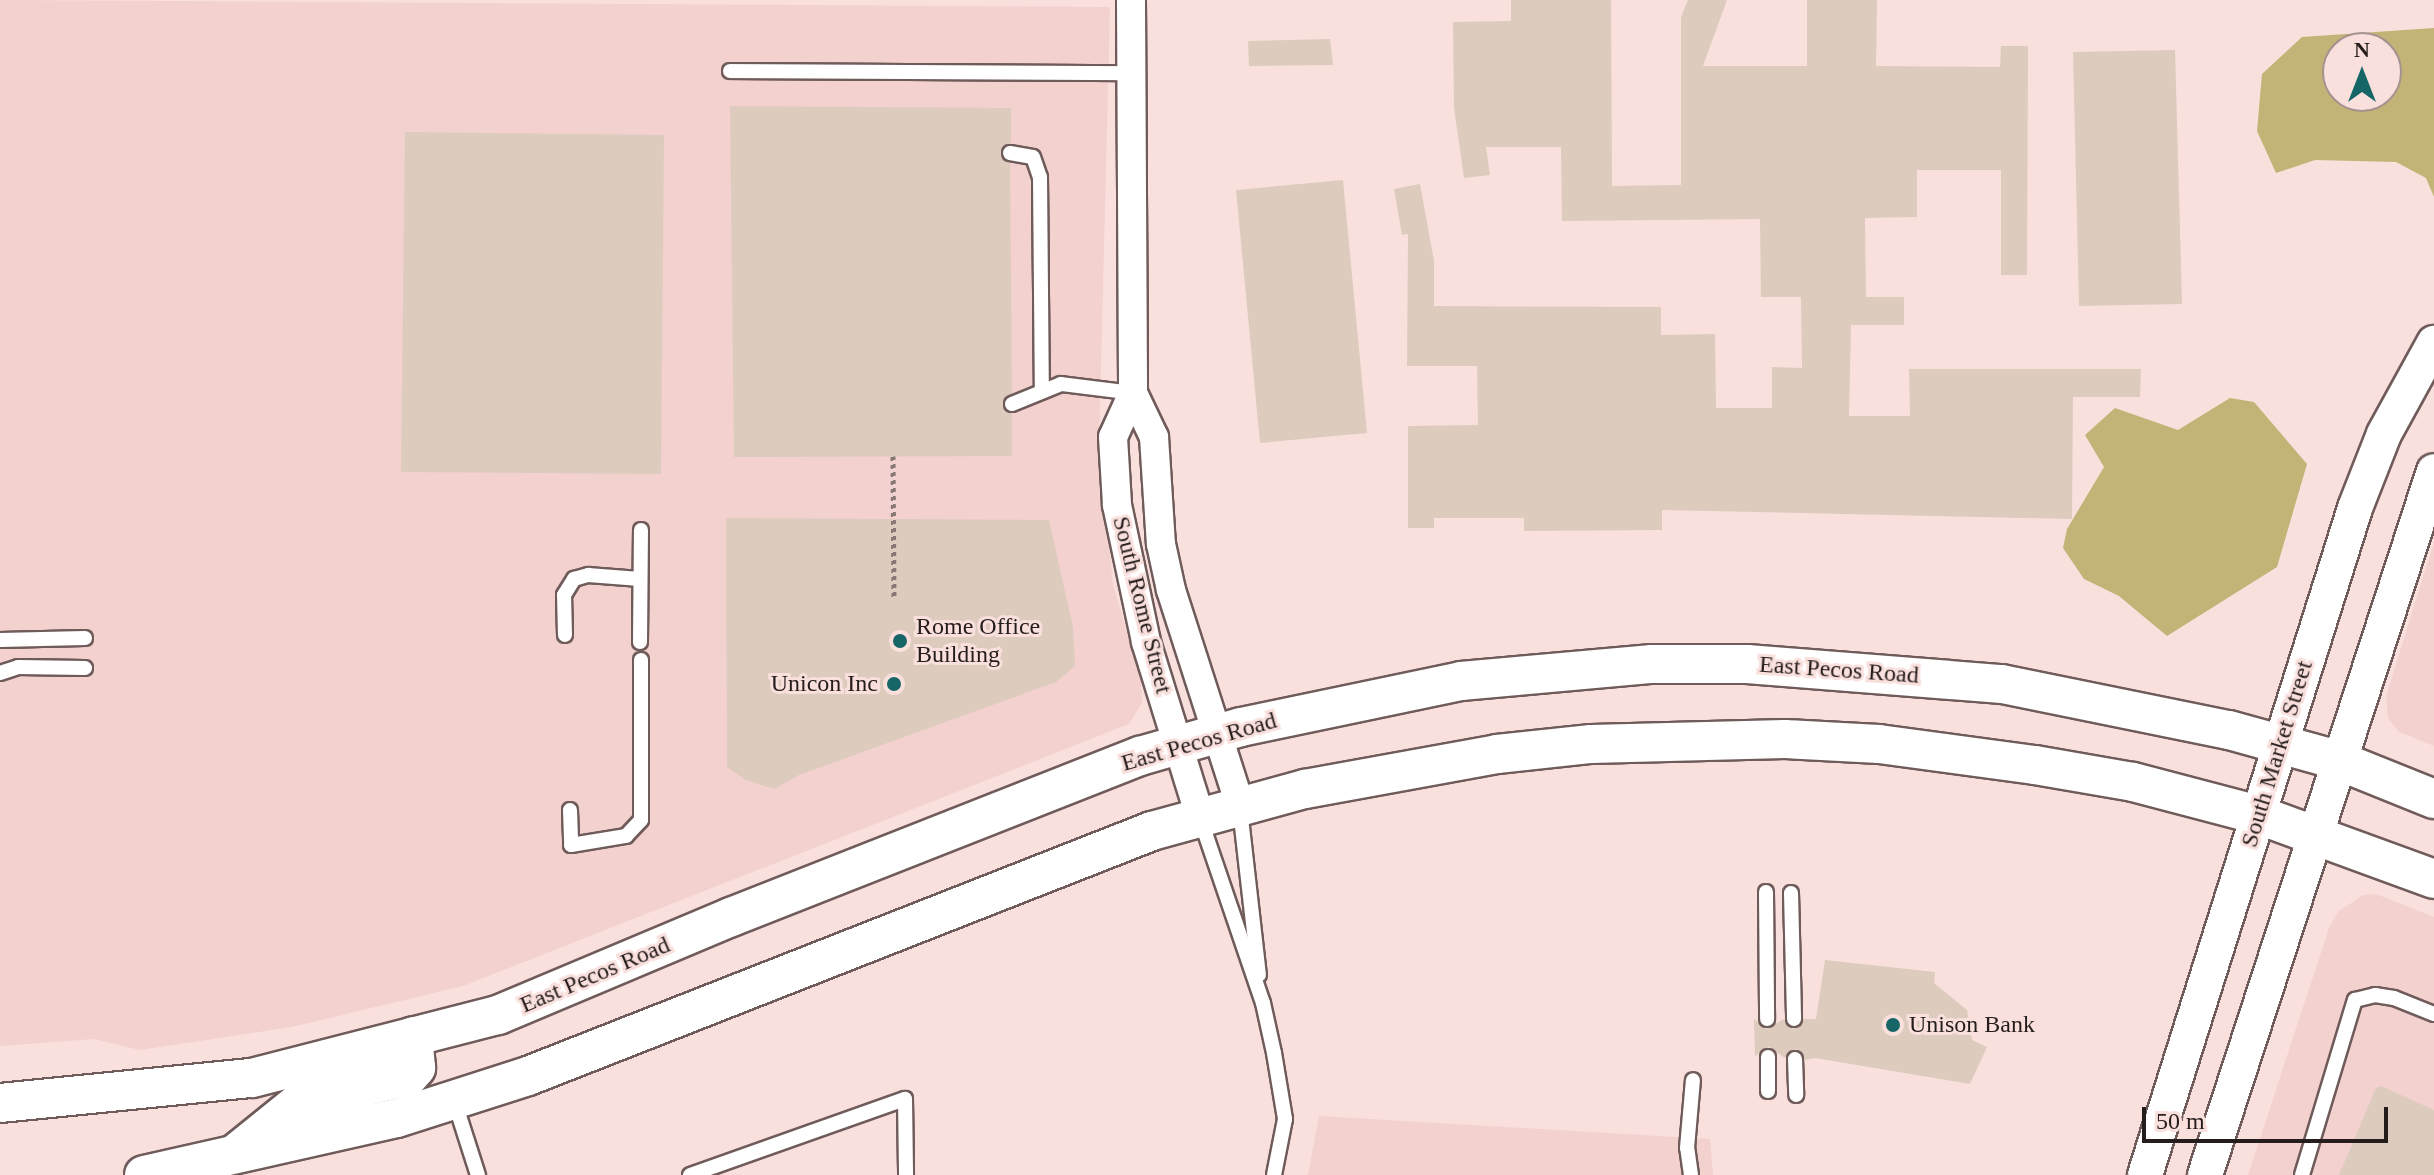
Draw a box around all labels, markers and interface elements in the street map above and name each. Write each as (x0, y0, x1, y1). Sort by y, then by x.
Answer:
north arrow (2322, 32, 2402, 112)
text: N (2354, 37, 2370, 62)
street label: South Rome Street (1106, 514, 1178, 696)
place label: Rome Office Building (916, 613, 1040, 669)
marker: Rome Office Building (891, 632, 909, 650)
street label: East Pecos Road (1758, 650, 1920, 690)
street label: South Market Street (2235, 657, 2319, 851)
place label: Unicon Inc (771, 670, 878, 698)
marker: Unicon Inc (885, 675, 903, 693)
street label: East Pecos Road (1118, 706, 1280, 778)
street label: East Pecos Road (516, 930, 674, 1020)
place label: Unison Bank (1909, 1011, 2035, 1039)
marker: Unison Bank (1884, 1016, 1902, 1034)
scale bar (2146, 1091, 2392, 1141)
text: 50 m (2156, 1108, 2205, 1134)

